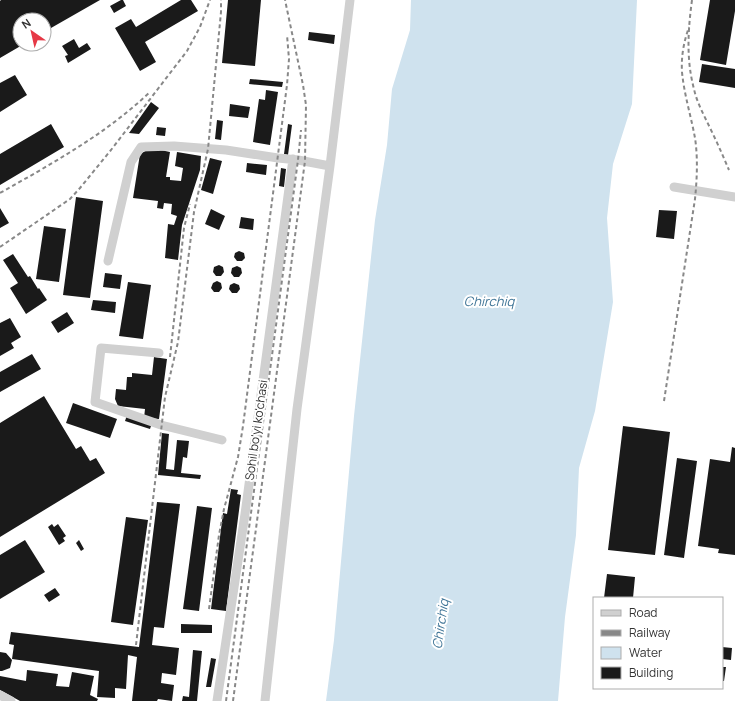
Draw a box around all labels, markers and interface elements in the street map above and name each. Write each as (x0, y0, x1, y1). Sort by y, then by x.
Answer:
north arrow (12, 12, 52, 52)
text: N (19, 15, 34, 32)
water label: Chirchiq (464, 292, 515, 310)
street label: Sohil bo'yi ko'chasi (241, 379, 271, 481)
water label: Chirchiq (428, 597, 453, 650)
legend (593, 597, 723, 689)
text: Road (629, 604, 657, 621)
text: Railway (629, 624, 671, 641)
text: Water (629, 644, 663, 661)
text: Building (629, 664, 673, 681)

